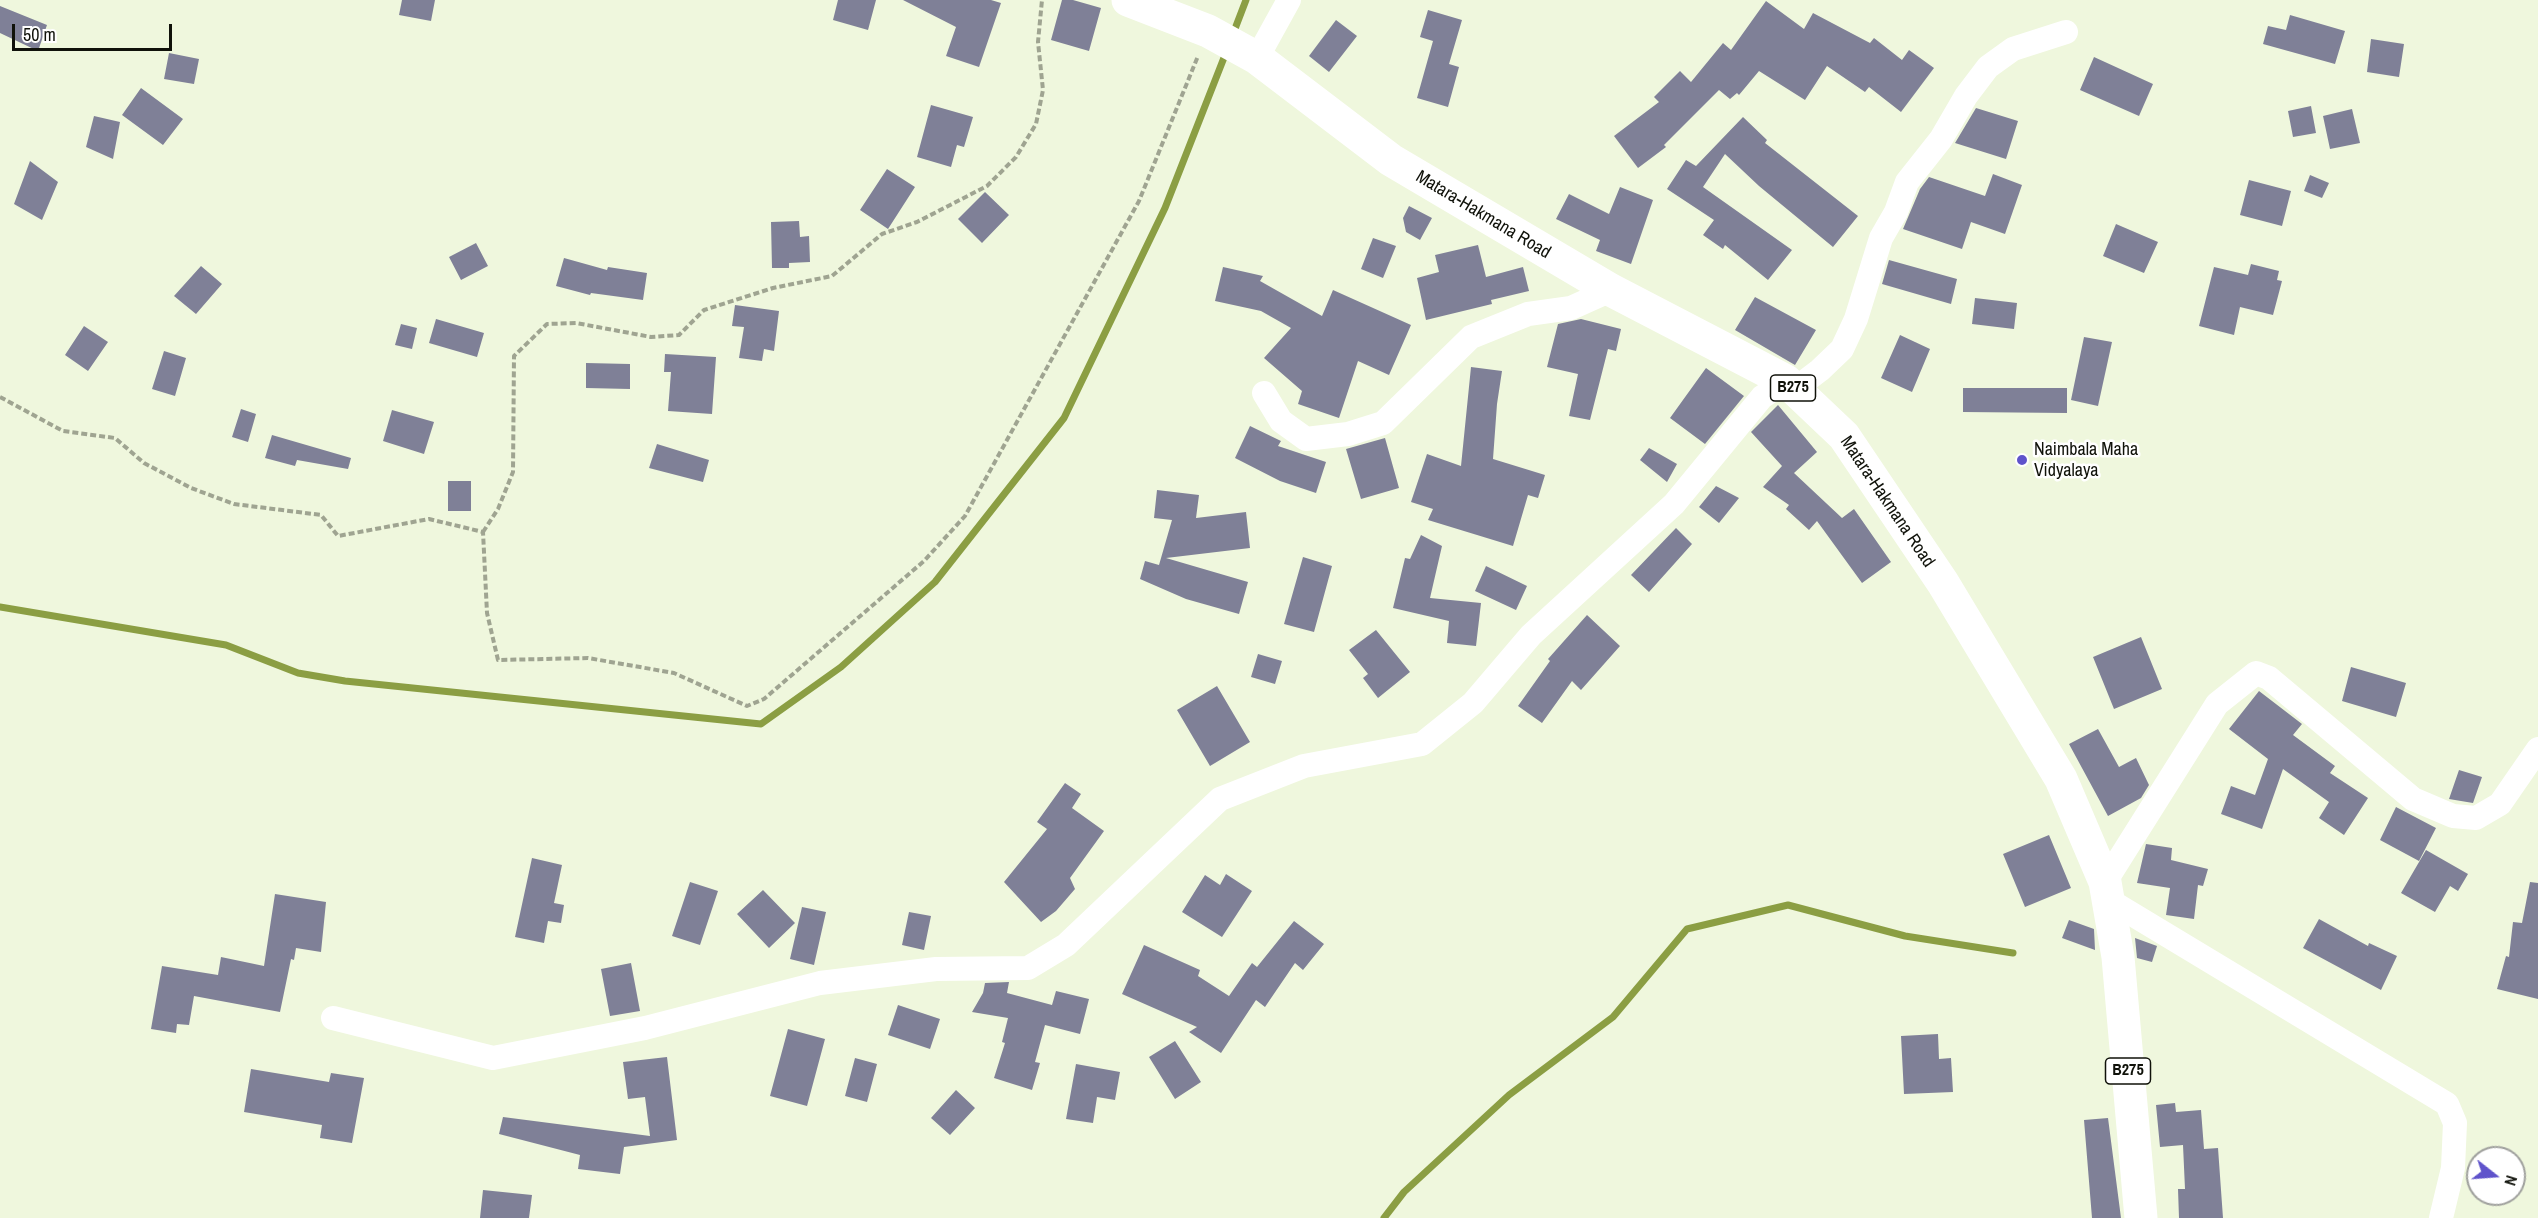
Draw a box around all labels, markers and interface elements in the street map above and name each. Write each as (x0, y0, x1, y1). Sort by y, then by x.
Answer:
scale bar (15, 12, 176, 50)
text: 50 m (23, 22, 56, 47)
street label: Matara-Hakmana Road (1412, 166, 1554, 264)
road number: B275 (1770, 375, 1816, 401)
street label: Matara-Hakmana Road (1835, 432, 1939, 572)
place label: Naimbala Maha Vidyalaya (2034, 439, 2138, 482)
marker: Naimbala Maha Vidyalaya (2015, 453, 2029, 467)
road number: B275 (2106, 1058, 2150, 1084)
north arrow (2466, 1146, 2526, 1206)
text: N (2499, 1173, 2523, 1188)

